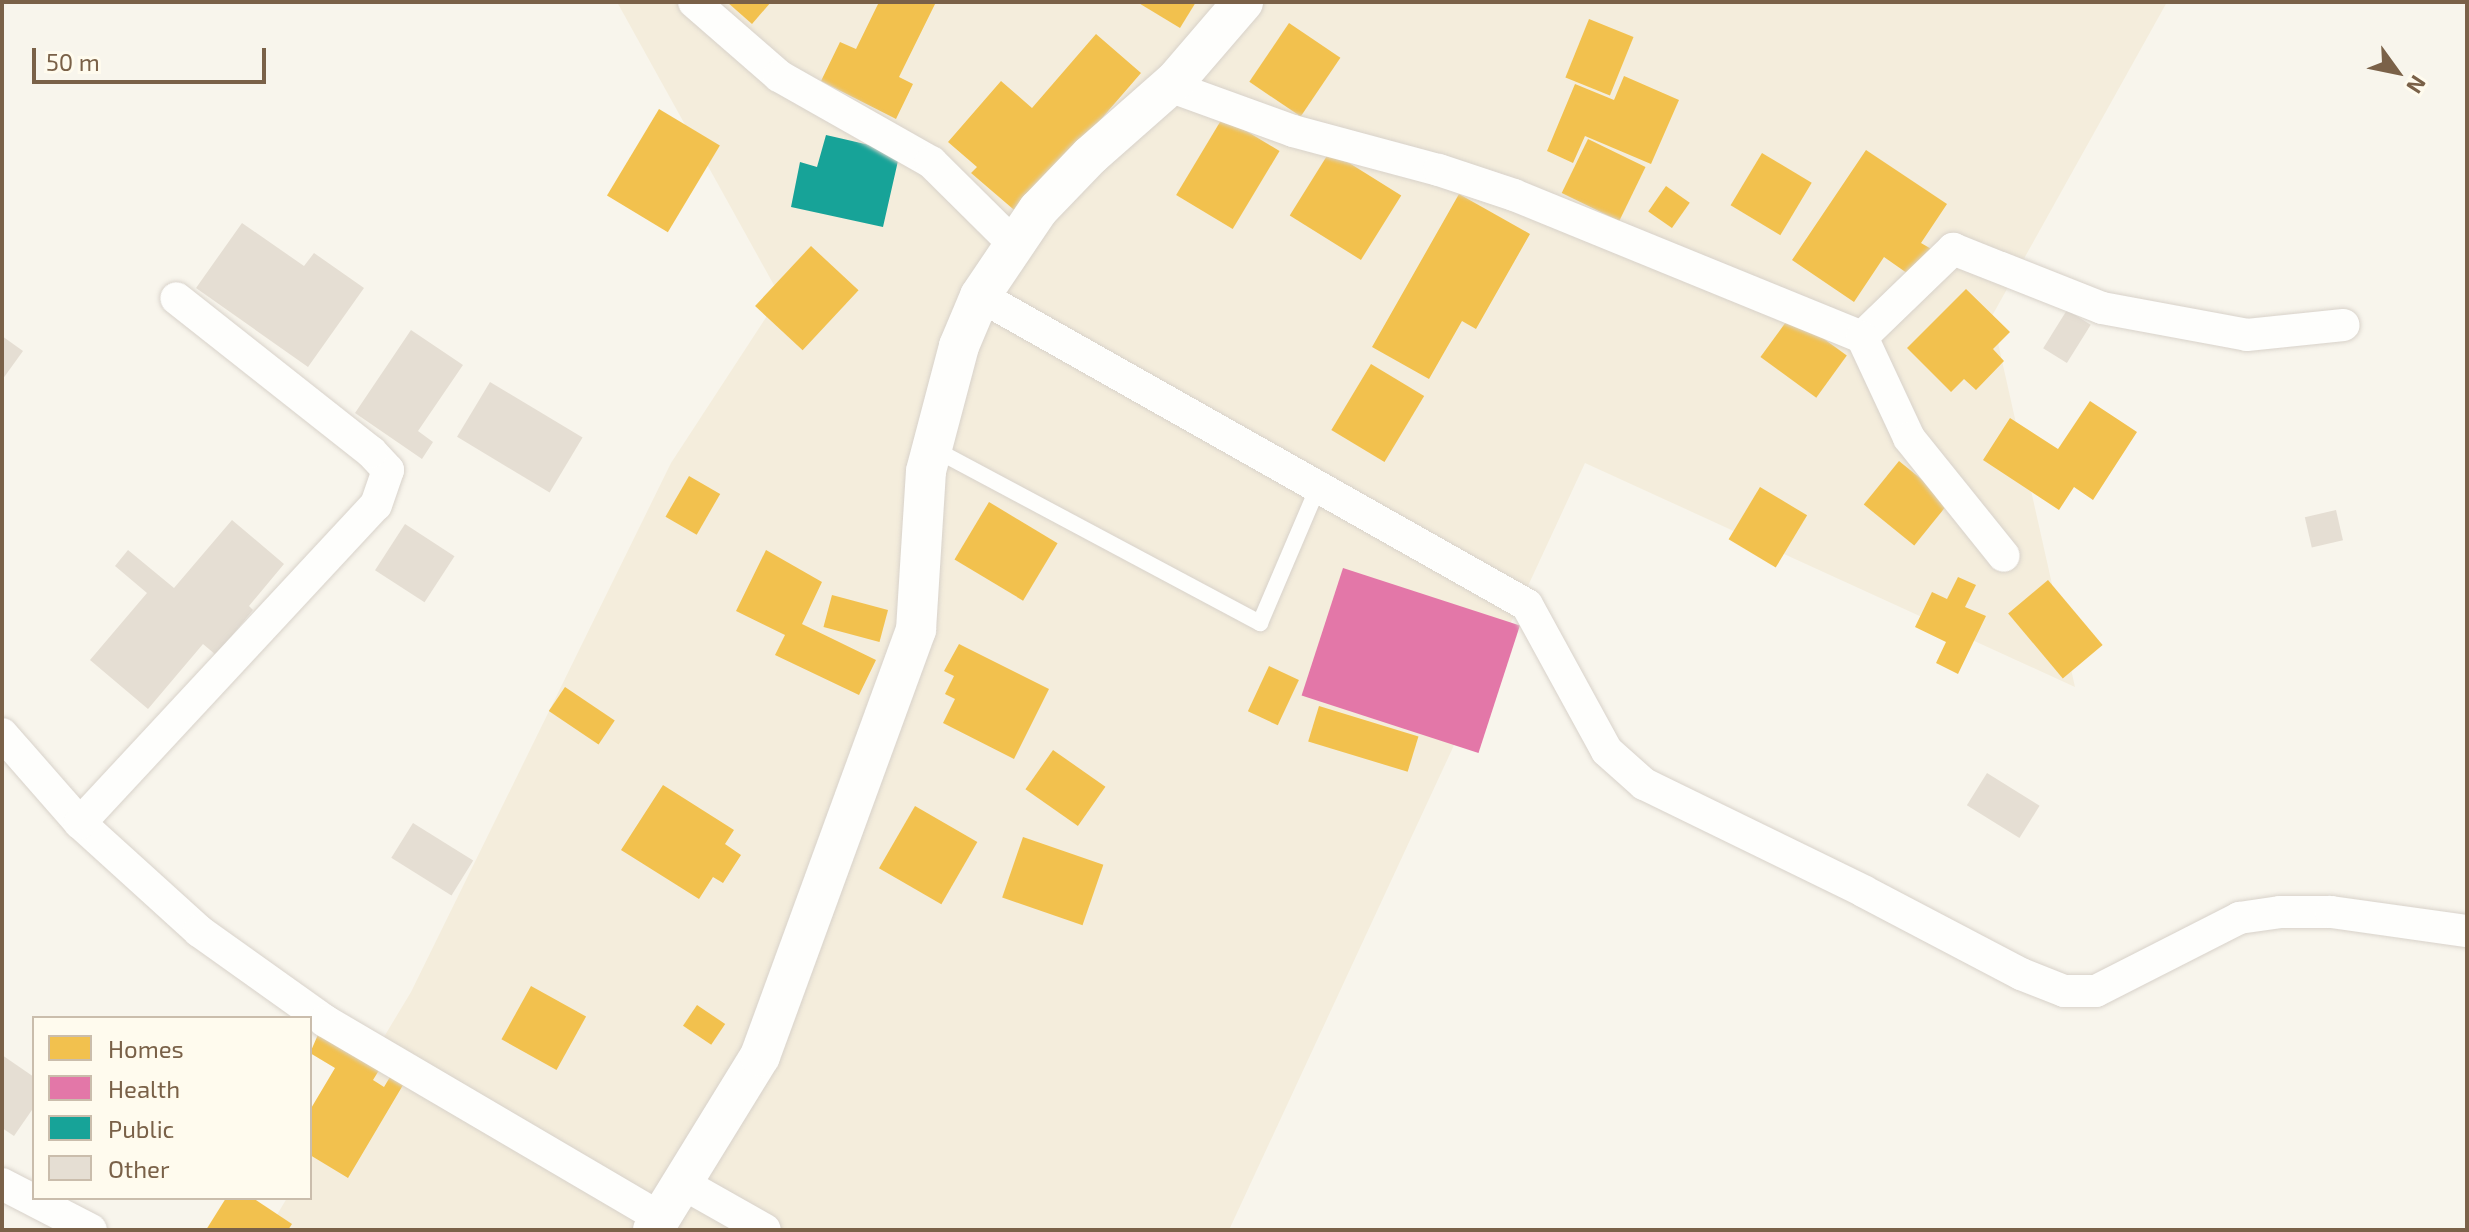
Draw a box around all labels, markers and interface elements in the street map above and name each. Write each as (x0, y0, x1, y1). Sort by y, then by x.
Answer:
scale bar (36, 32, 270, 82)
north arrow (2357, 32, 2437, 112)
text: 50 m (46, 47, 100, 76)
text: N (2402, 71, 2432, 99)
legend (32, 1016, 312, 1200)
text: Homes (108, 1034, 184, 1063)
text: Health (108, 1074, 180, 1103)
text: Public (108, 1114, 174, 1143)
text: Other (108, 1154, 170, 1183)

